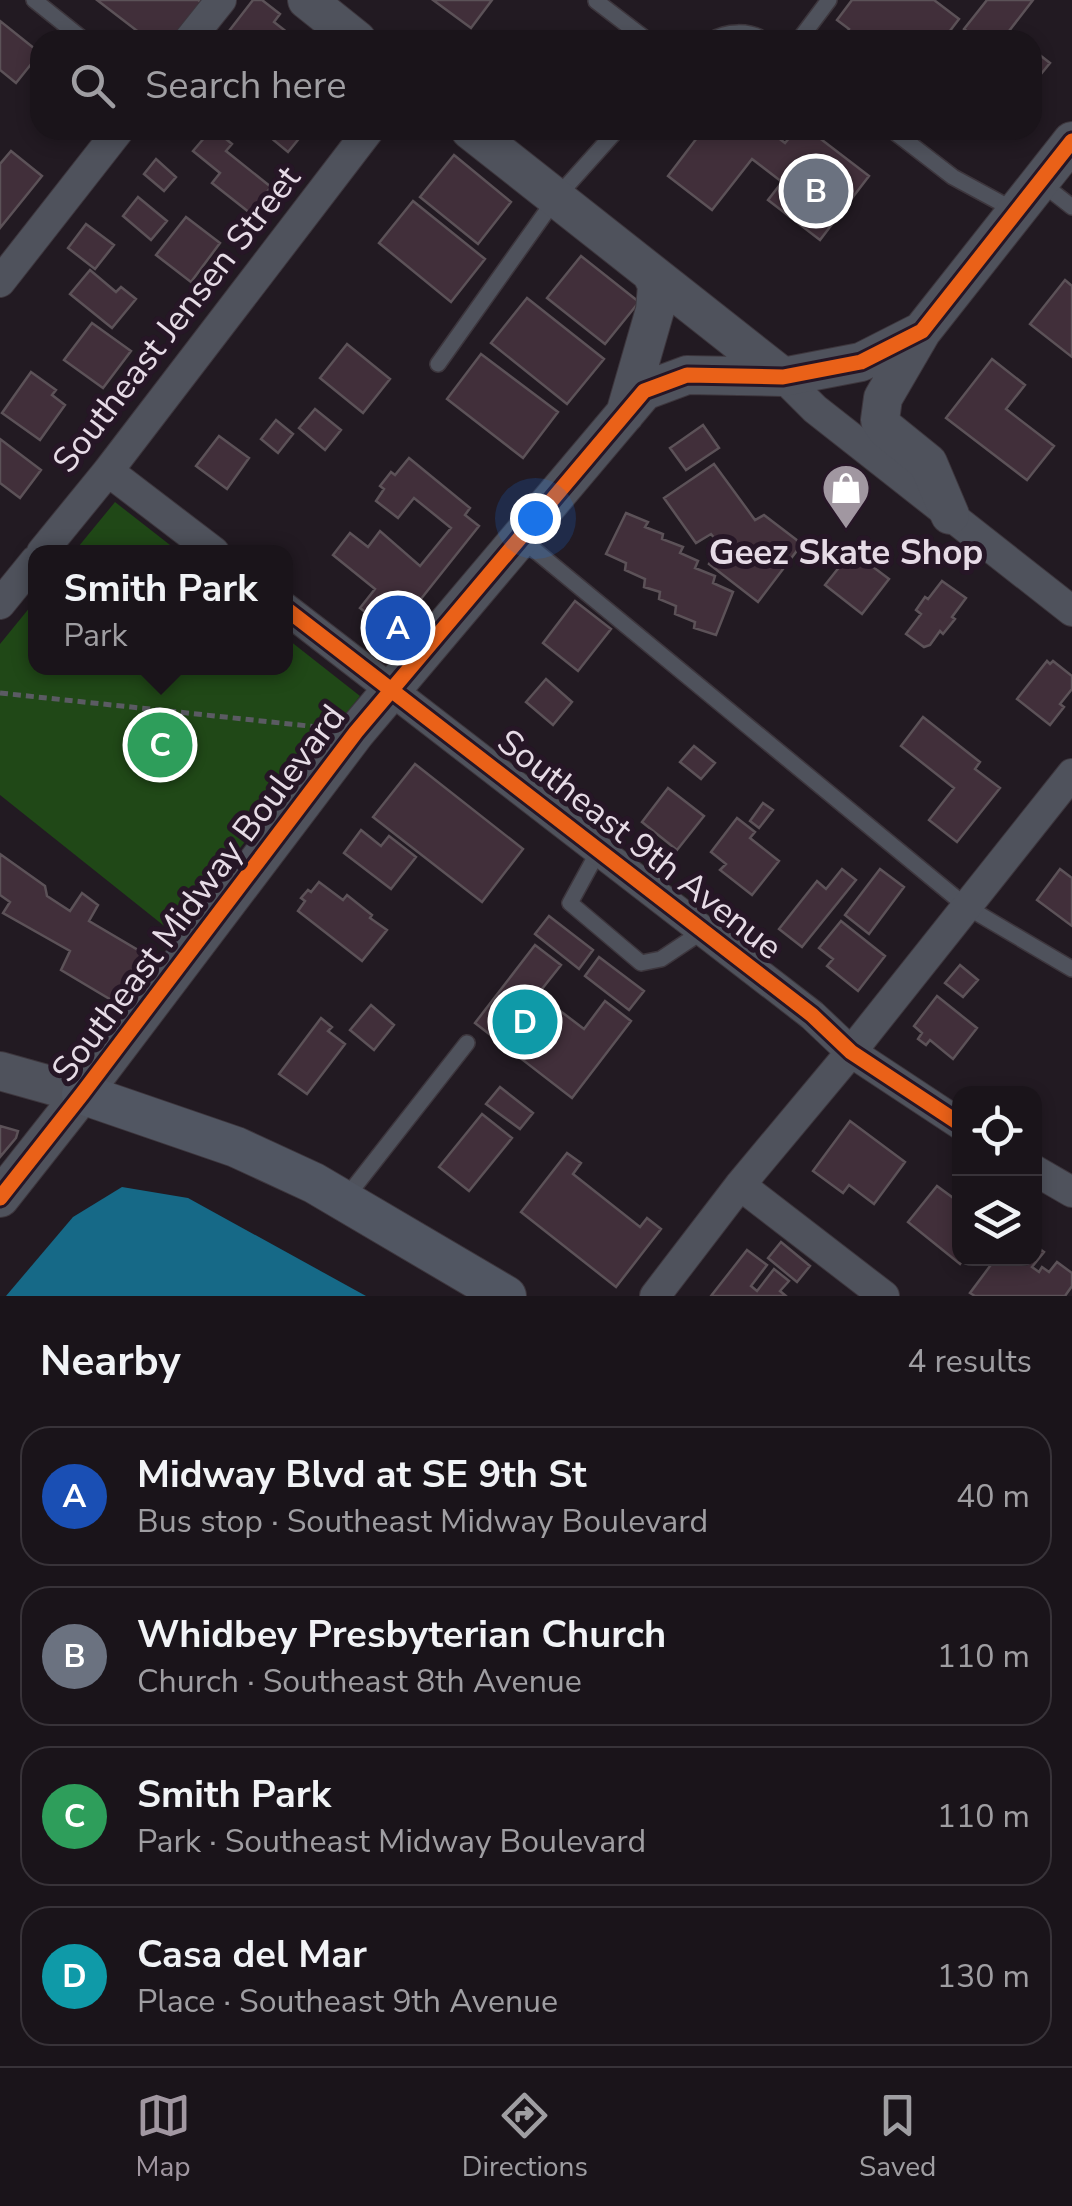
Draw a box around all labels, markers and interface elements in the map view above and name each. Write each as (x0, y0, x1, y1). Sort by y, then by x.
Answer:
search box (30, 30, 1042, 140)
icon: search (65, 58, 120, 113)
text: Search here (145, 60, 346, 111)
pin: B (784, 154, 848, 228)
street label: Southeast Jensen Street (42, 156, 312, 483)
shop icon: Geez Skate Shop (820, 462, 872, 530)
your location (510, 493, 561, 544)
place label: Geez Skate Shop (709, 529, 983, 576)
popup (28, 545, 293, 675)
text: Smith Park (63, 563, 258, 614)
pin: A (366, 590, 430, 666)
text: Park (63, 614, 127, 657)
street label: Southeast Midway Boulevard (41, 695, 356, 1092)
pin: C (128, 708, 192, 782)
street label: Southeast 9th Avenue (488, 718, 792, 970)
pin: D (492, 984, 558, 1060)
map controls (952, 1086, 1042, 1266)
button: locate (952, 1086, 1042, 1176)
button: layers (952, 1176, 1042, 1266)
text: Nearby (40, 1333, 181, 1390)
text: 4 results (907, 1340, 1032, 1383)
text: Midway Blvd at SE 9th St (137, 1449, 587, 1500)
text: A (63, 1475, 86, 1518)
text: 40 m (956, 1475, 1030, 1518)
text: Bus stop · Southeast Midway Boulevard (137, 1500, 708, 1543)
text: Whidbey Presbyterian Church (137, 1609, 666, 1660)
text: B (63, 1635, 86, 1678)
text: 110 m (937, 1635, 1030, 1678)
text: Church · Southeast 8th Avenue (137, 1660, 582, 1703)
text: Smith Park (137, 1769, 331, 1820)
text: C (64, 1795, 85, 1838)
text: 110 m (937, 1795, 1030, 1838)
text: Park · Southeast Midway Boulevard (137, 1820, 646, 1863)
text: Casa del Mar (137, 1929, 367, 1980)
text: D (62, 1955, 87, 1998)
text: 130 m (937, 1955, 1030, 1998)
text: Place · Southeast 9th Avenue (137, 1980, 558, 2023)
tab: Map (136, 2088, 191, 2186)
tab: Directions (462, 2088, 588, 2186)
tab: Saved (859, 2088, 936, 2186)

